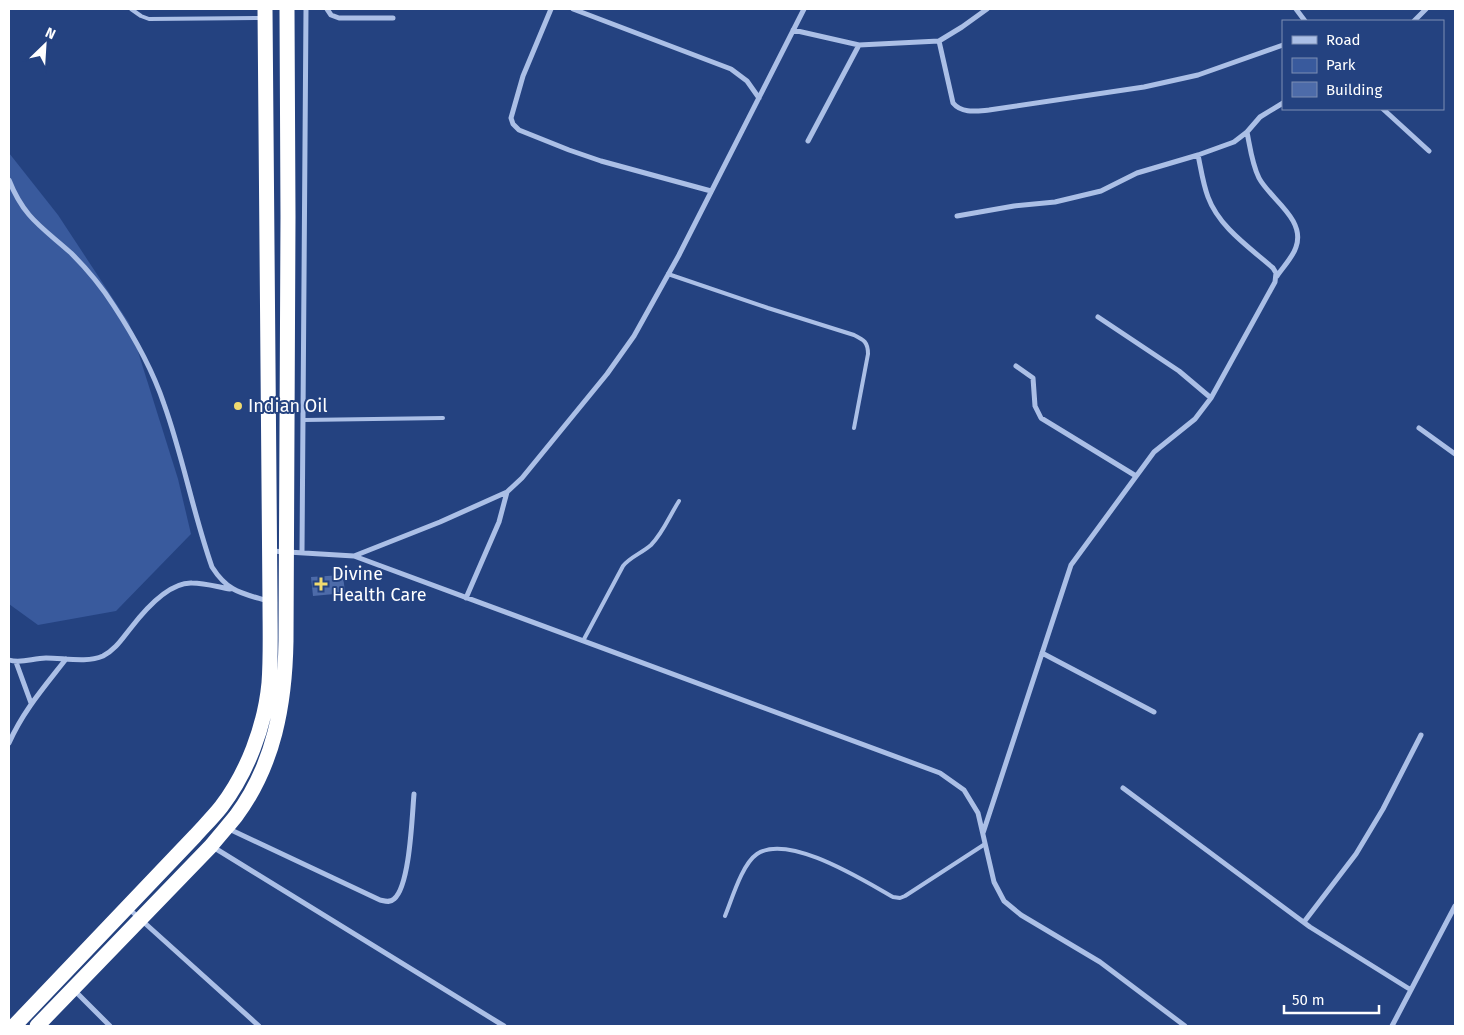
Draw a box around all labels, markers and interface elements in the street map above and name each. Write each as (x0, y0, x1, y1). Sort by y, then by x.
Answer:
north arrow (20, 20, 70, 70)
legend (1282, 20, 1444, 110)
text: N (42, 24, 58, 43)
text: Road (1326, 31, 1361, 49)
text: Park (1326, 56, 1356, 74)
text: Building (1326, 81, 1382, 99)
place label: Indian Oil (248, 395, 328, 417)
marker: Indian Oil (232, 400, 244, 412)
place label: Divine Health Care (332, 563, 426, 606)
marker: Divine Health Care (314, 577, 328, 591)
scale bar (1284, 982, 1379, 1014)
text: 50 m (1292, 991, 1325, 1009)

